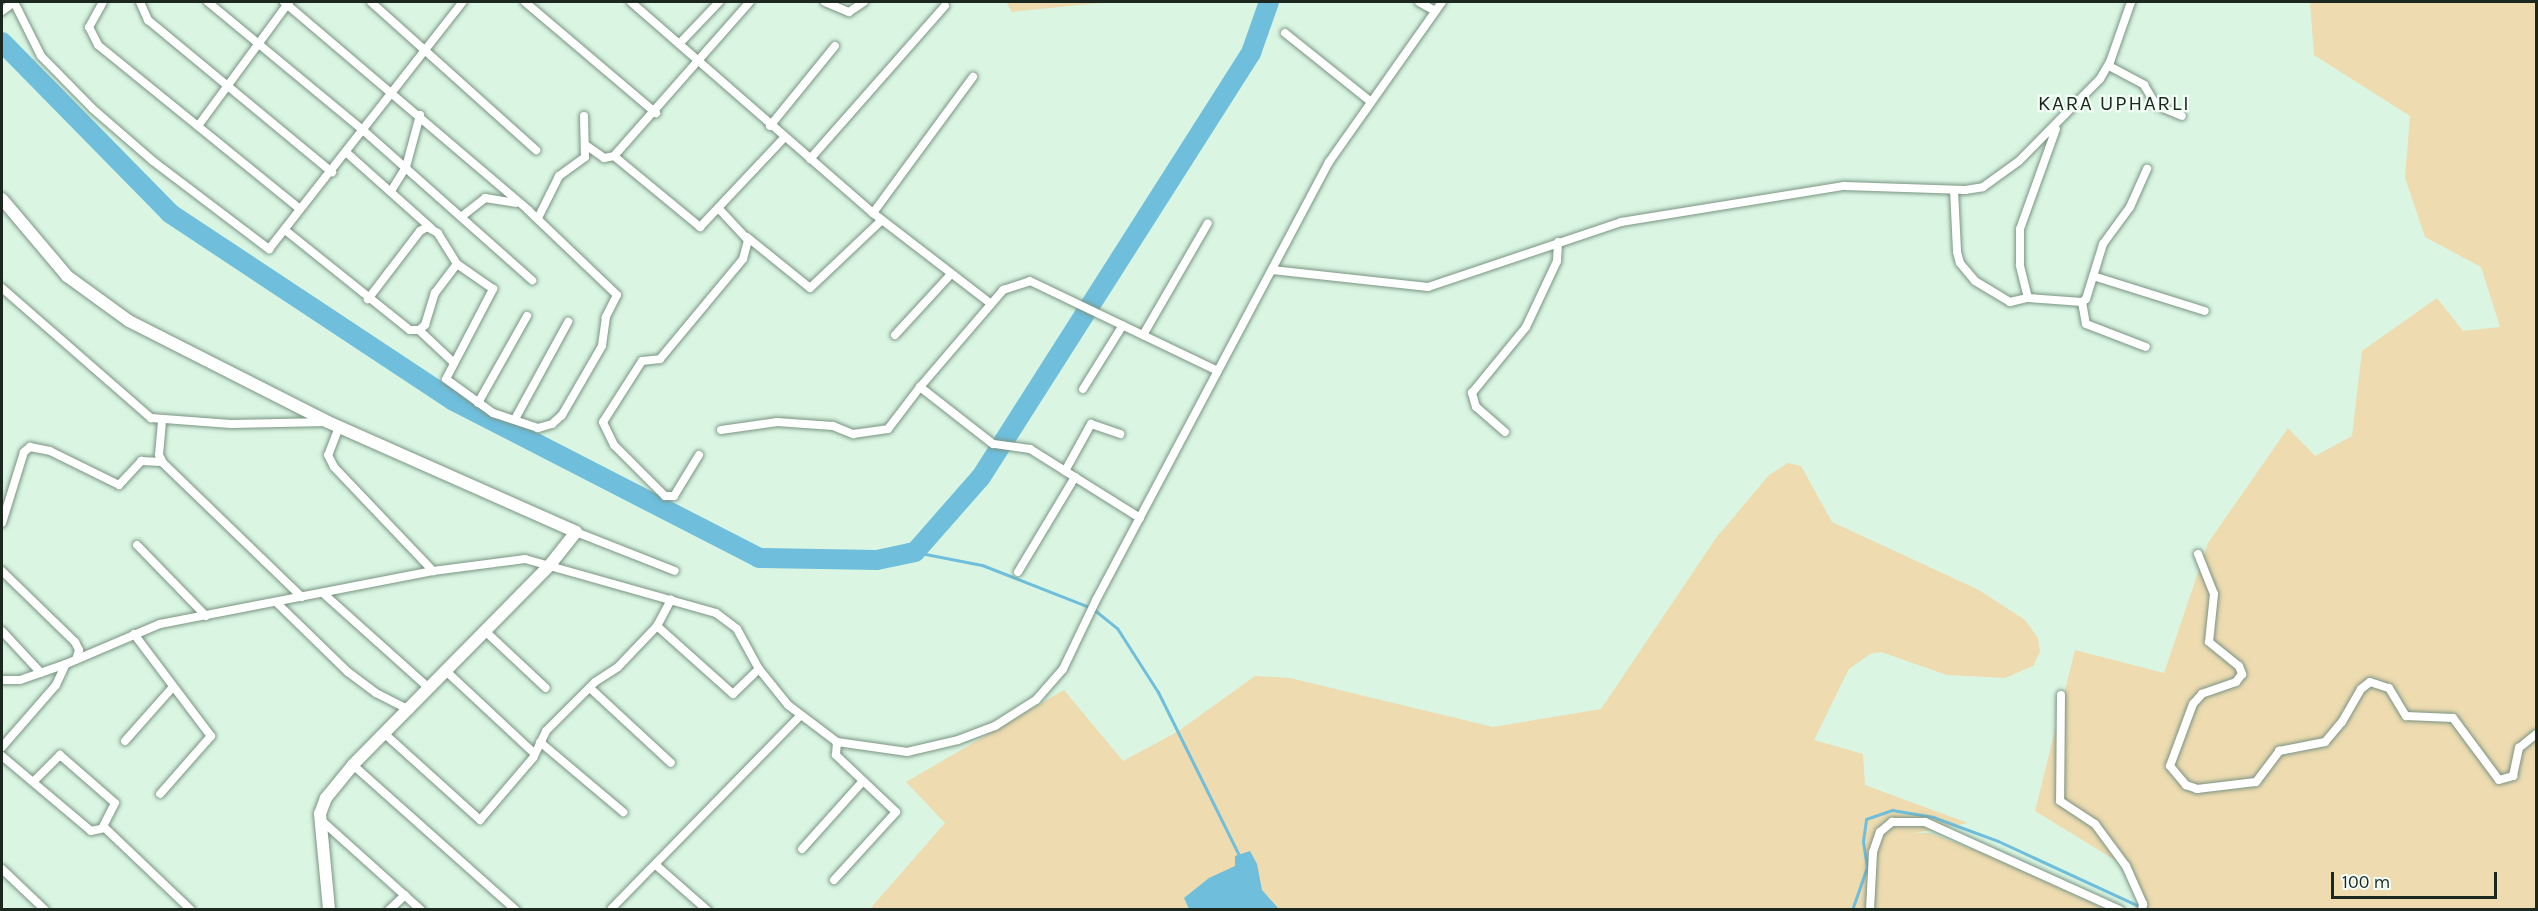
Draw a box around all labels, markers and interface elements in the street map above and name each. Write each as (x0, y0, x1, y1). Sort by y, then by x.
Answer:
district label: KARA UPHARLI (2038, 90, 2190, 116)
scale bar (2334, 860, 2500, 898)
text: 100 m (2342, 871, 2390, 893)

